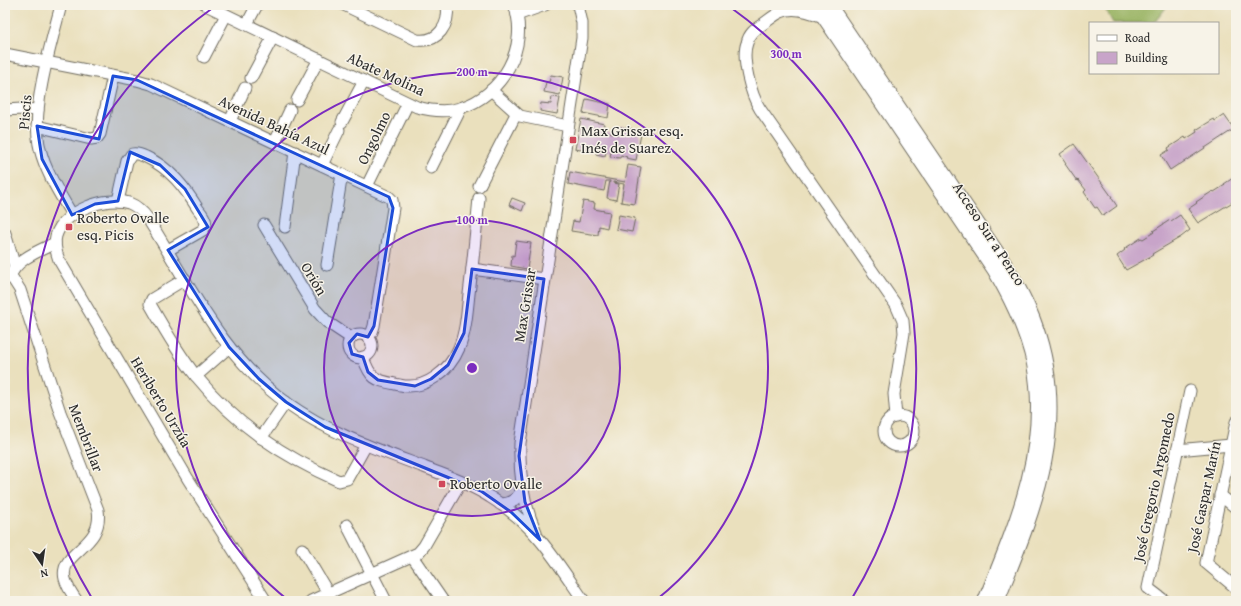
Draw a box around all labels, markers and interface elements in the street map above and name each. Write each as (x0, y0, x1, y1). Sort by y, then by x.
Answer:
legend (1089, 22, 1219, 74)
text: Road (1125, 29, 1151, 46)
text: 300 m (770, 45, 803, 62)
street label: Abate Molina (344, 46, 428, 101)
text: Building (1125, 49, 1168, 66)
text: 200 m (456, 63, 489, 80)
street label: Avenida Bahía Azul (215, 90, 333, 159)
street label: Piscis (13, 94, 36, 130)
street label: Ongolmo (352, 107, 396, 168)
place label: Max Grissar esq. Inés de Suarez (581, 120, 684, 158)
marker: Max Grissar esq. Inés de Suarez (568, 135, 578, 145)
street label: Acceso Sur a Penco (948, 178, 1031, 290)
place label: Roberto Ovalle esq. Picis (77, 207, 169, 245)
text: 100 m (456, 211, 489, 228)
marker: Roberto Ovalle esq. Picis (64, 222, 74, 232)
street label: Orión (296, 258, 333, 300)
street label: Max Grissar (508, 266, 541, 343)
street label: Heriberto Urzúa (126, 352, 197, 451)
centre of rings (465, 361, 479, 375)
street label: Membrillar (64, 401, 109, 475)
street label: José Gregorio Argomedo (1127, 410, 1180, 566)
street label: José Gaspar Marín (1181, 439, 1226, 557)
place label: Roberto Ovalle (450, 473, 542, 494)
marker: Roberto Ovalle (437, 479, 447, 489)
north arrow (22, 544, 62, 584)
text: N (38, 565, 50, 583)

